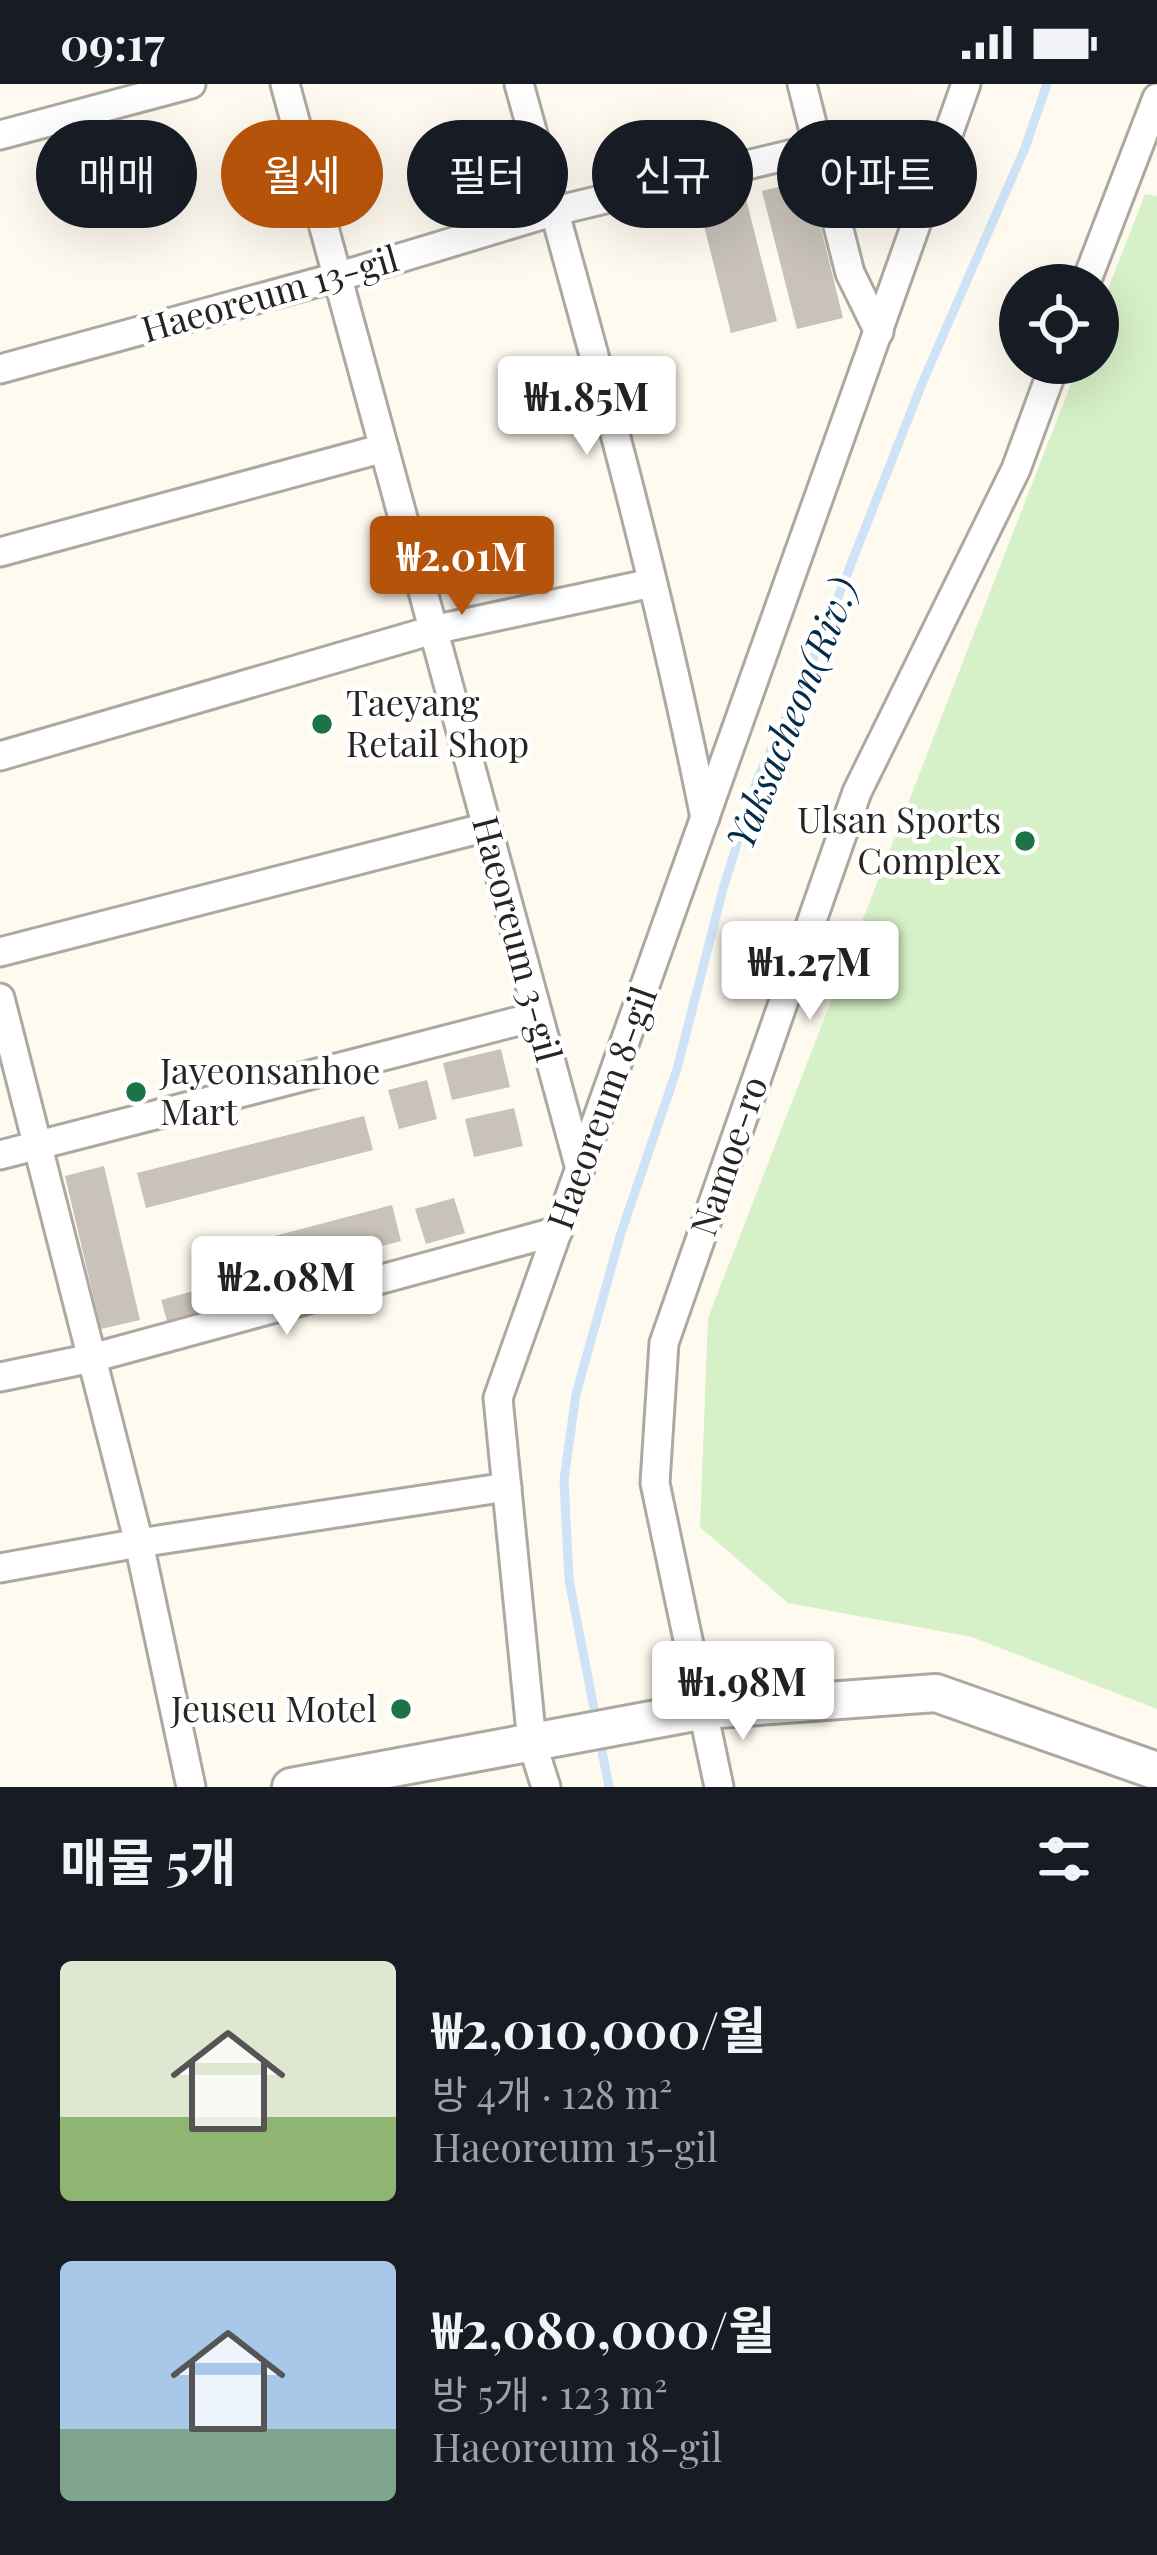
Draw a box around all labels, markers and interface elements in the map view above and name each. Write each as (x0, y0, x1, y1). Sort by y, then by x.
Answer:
text: 09:17 (60, 12, 165, 72)
chip: 매매 (36, 120, 197, 228)
chip: 월세 (221, 120, 383, 228)
chip: 필터 (407, 120, 568, 228)
chip: 신규 (592, 120, 753, 228)
chip: 아파트 (777, 120, 977, 228)
street label: Haeoreum 13-gil (135, 232, 403, 352)
map controls (999, 264, 1119, 384)
button: locate (999, 264, 1119, 384)
pin: ₩1.85M (489, 356, 685, 458)
text: ₩1.85M (525, 369, 649, 421)
pin: ₩2.01M (364, 516, 560, 618)
text: ₩2.01M (397, 529, 527, 581)
water label: Yaksacheon(Riv.) (712, 569, 869, 857)
place label: Taeyang Retail Shop (346, 677, 529, 766)
marker: Taeyang Retail Shop (309, 711, 335, 737)
place label: Ulsan Sports Complex (797, 794, 1001, 883)
street label: Haeoreum 3-gil (463, 810, 575, 1067)
marker: Ulsan Sports Complex (1012, 828, 1038, 854)
pin: ₩1.27M (712, 921, 908, 1023)
text: ₩1.27M (749, 934, 871, 986)
street label: Haeoreum 8-gil (534, 979, 666, 1235)
place label: Jayeonsanhoe Mart (159, 1045, 381, 1134)
street label: Namoe-ro (677, 1069, 777, 1241)
marker: Jayeonsanhoe Mart (123, 1079, 149, 1105)
pin: ₩2.08M (189, 1236, 385, 1338)
text: ₩2.08M (218, 1249, 356, 1301)
pin: ₩1.98M (645, 1641, 841, 1743)
text: ₩1.98M (679, 1654, 807, 1706)
place label: Jeuseu Motel (170, 1683, 377, 1731)
marker: Jeuseu Motel (388, 1696, 414, 1722)
text: 매물 5개 (60, 1826, 236, 1894)
icon: filters (1031, 1826, 1097, 1892)
text: ₩2,010,000/월 (432, 1994, 766, 2062)
icon: home (156, 2009, 300, 2153)
text: 방 4개 · 128 m² (432, 2067, 673, 2119)
text: Haeoreum 15-gil (432, 2120, 718, 2172)
text: ₩2,080,000/월 (432, 2294, 775, 2362)
icon: home (156, 2309, 300, 2453)
text: 방 5개 · 123 m² (432, 2367, 668, 2419)
text: Haeoreum 18-gil (432, 2420, 723, 2472)

